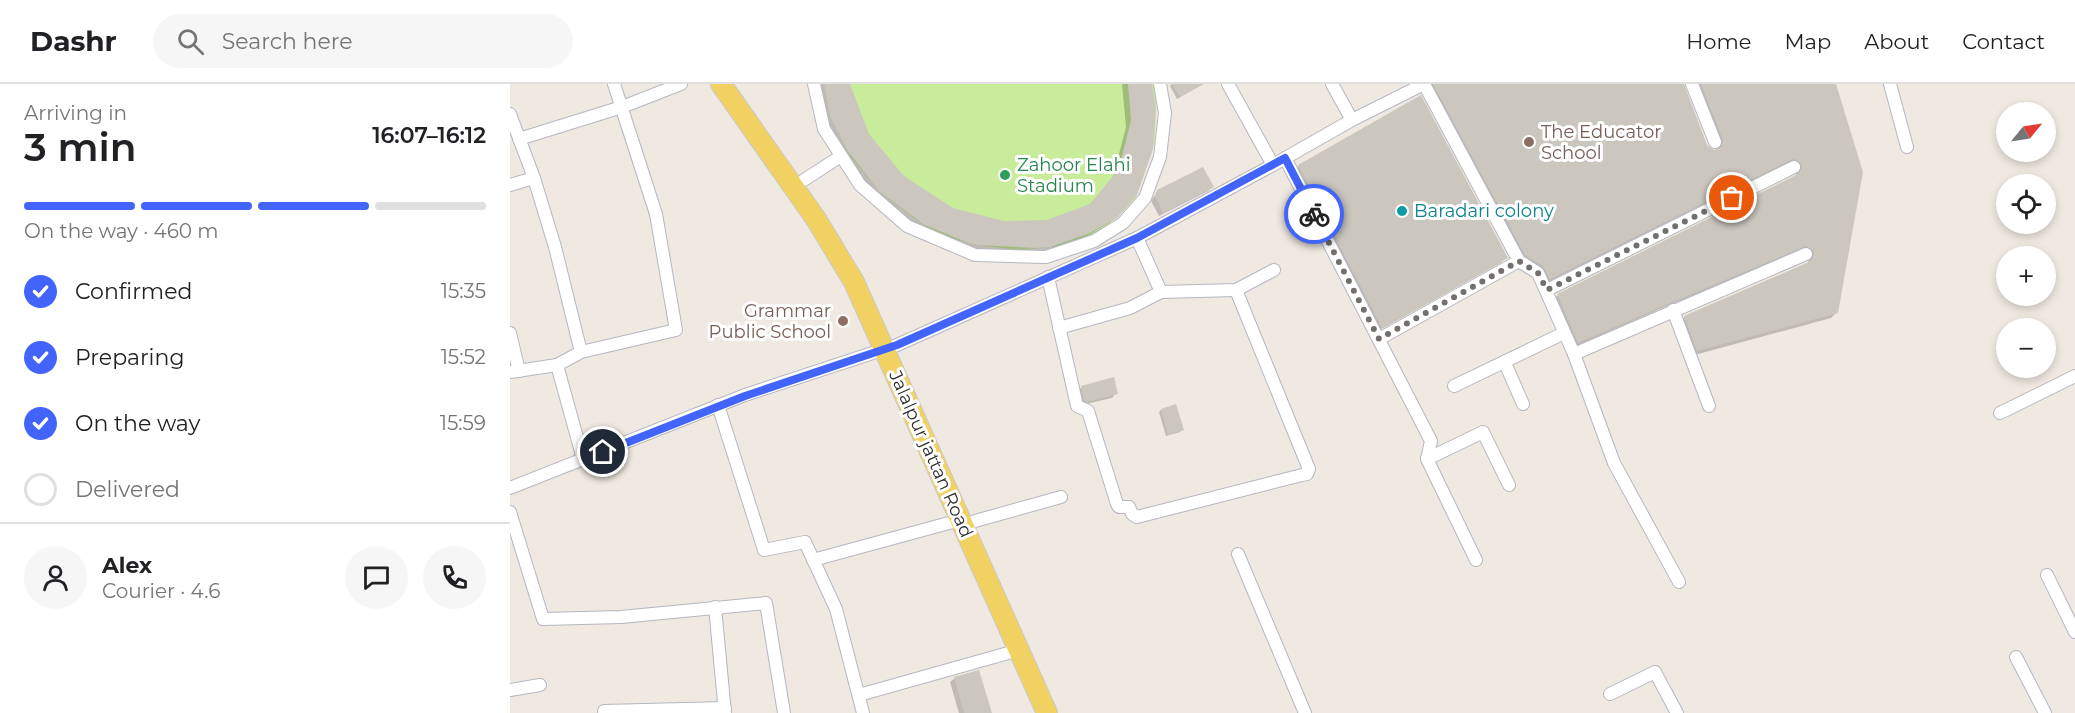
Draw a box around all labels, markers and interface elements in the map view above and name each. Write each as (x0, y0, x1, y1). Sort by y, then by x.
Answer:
search box (153, 14, 573, 68)
text: Dashr (30, 24, 117, 58)
icon: search (174, 25, 207, 58)
text: Search here (222, 28, 353, 55)
text: Home (1686, 29, 1751, 54)
text: Map (1784, 29, 1831, 54)
text: About (1864, 29, 1929, 54)
text: Contact (1962, 29, 2045, 54)
text: Arriving in (24, 101, 127, 125)
north arrow (1996, 102, 2056, 162)
map controls (1996, 102, 2056, 378)
place label: The Educator School (1541, 121, 1662, 164)
text: 16:07–16:12 (372, 122, 486, 149)
text: 3 min (24, 123, 137, 171)
marker: The Educator School (1522, 135, 1536, 149)
place label: Zahoor Elahi Stadium (1017, 154, 1131, 197)
marker: Zahoor Elahi Stadium (998, 168, 1012, 182)
pin (1706, 172, 1757, 223)
button: locate (1996, 174, 2056, 234)
icon: bag (1715, 181, 1748, 214)
courier (1284, 184, 1344, 244)
icon: bike (1298, 198, 1331, 231)
place label: Baradari colony (1414, 200, 1554, 222)
marker: Baradari colony (1395, 204, 1409, 218)
text: On the way · 460 m (24, 219, 219, 243)
button: + (1996, 246, 2056, 306)
icon: check (24, 275, 57, 308)
text: Confirmed (75, 278, 192, 305)
text: 15:35 (441, 279, 486, 303)
place label: Grammar Public School (709, 300, 831, 343)
marker: Grammar Public School (836, 314, 850, 328)
button: − (1996, 318, 2056, 378)
icon: check (24, 341, 57, 374)
text: Preparing (75, 344, 184, 371)
text: 15:52 (441, 345, 486, 369)
street label: Jalalpur jattan Road (884, 366, 978, 541)
icon: check (24, 407, 57, 440)
text: On the way (75, 410, 200, 437)
text: 15:59 (440, 411, 486, 435)
pin (577, 426, 628, 477)
icon: home (586, 435, 619, 468)
text: Delivered (75, 476, 180, 503)
button: person (24, 546, 87, 609)
button: chat (345, 546, 408, 609)
button: phone (423, 546, 486, 609)
text: Alex (102, 552, 152, 579)
text: Courier · 4.6 (102, 579, 220, 603)

